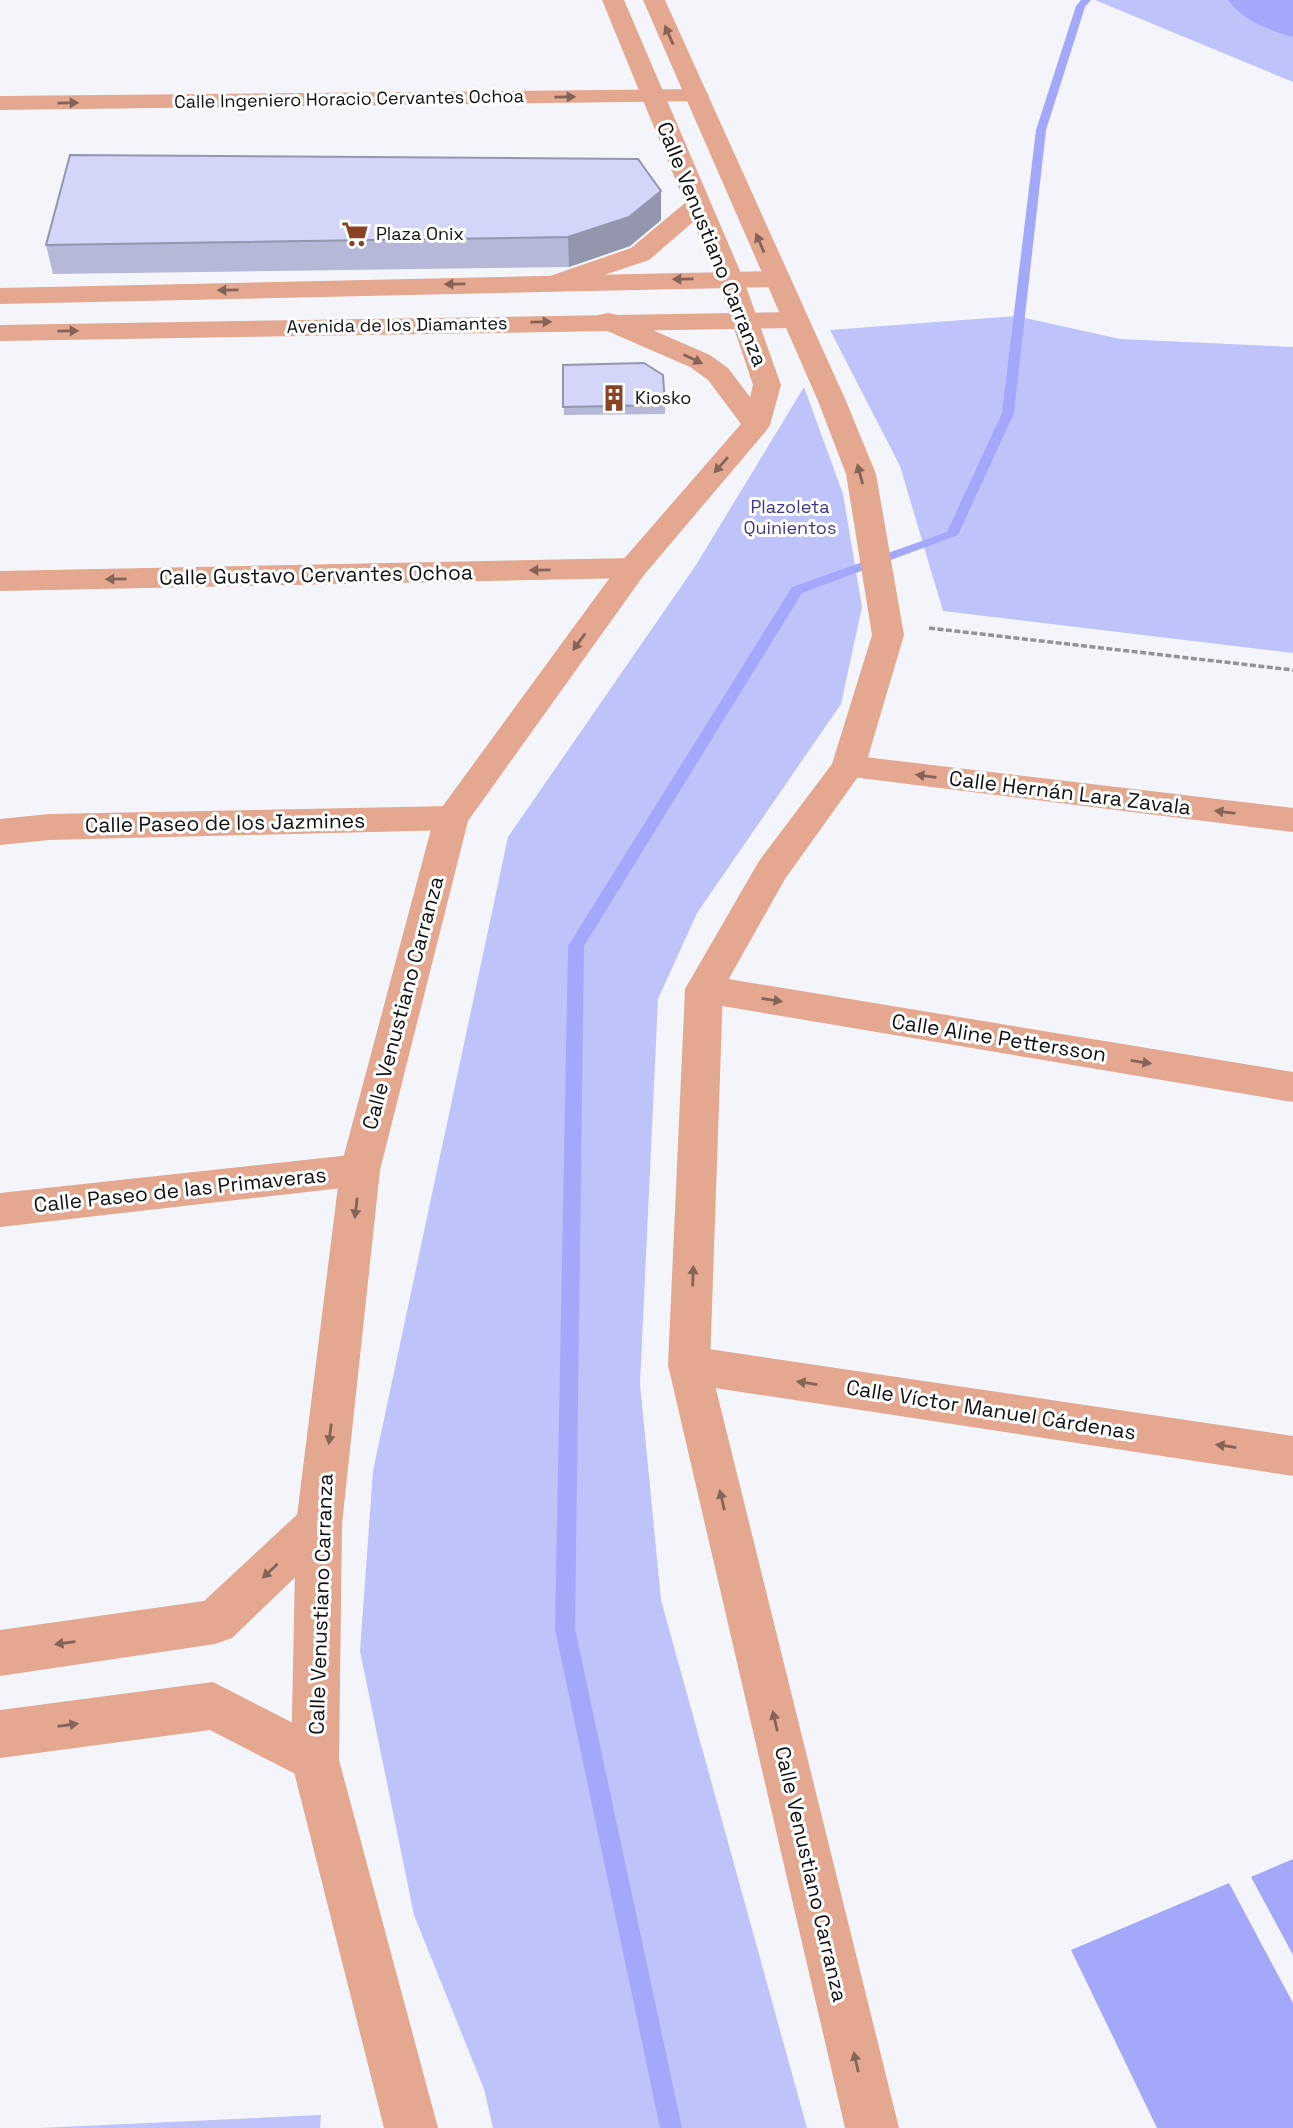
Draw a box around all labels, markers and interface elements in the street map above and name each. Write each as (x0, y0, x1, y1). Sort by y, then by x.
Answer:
one-way arrow (664, 24, 675, 45)
street label: Calle Ingeniero Horacio Cervantes Ochoa (174, 84, 524, 113)
one-way arrow (554, 91, 576, 103)
one-way arrow (57, 97, 79, 108)
street label: Calle Venustiano Carranza (651, 118, 774, 370)
supermarket icon: Plaza Onix (340, 219, 370, 249)
place label: Plaza Onix (376, 222, 464, 245)
one-way arrow (754, 233, 766, 253)
one-way arrow (672, 274, 694, 285)
one-way arrow (444, 279, 466, 290)
one-way arrow (217, 284, 239, 296)
street label: Avenida de los Diamantes (286, 311, 508, 338)
one-way arrow (530, 317, 552, 328)
one-way arrow (57, 326, 79, 337)
one-way arrow (683, 353, 703, 364)
building icon: Kiosko (599, 383, 629, 413)
place label: Kiosko (635, 386, 691, 409)
one-way arrow (713, 456, 729, 474)
one-way arrow (854, 463, 865, 485)
park label: Plazoleta Quinientos (744, 495, 836, 539)
street label: Calle Gustavo Cervantes Ochoa (159, 558, 473, 591)
one-way arrow (529, 564, 551, 576)
one-way arrow (105, 573, 127, 585)
one-way arrow (572, 633, 586, 651)
street label: Calle Hernán Lara Zavala (948, 764, 1193, 821)
one-way arrow (915, 770, 937, 781)
one-way arrow (1214, 806, 1236, 817)
street label: Calle Paseo de los Jazmines (85, 807, 365, 838)
street label: Calle Venustiano Carranza (356, 873, 449, 1133)
one-way arrow (761, 995, 783, 1006)
street label: Calle Aline Pettersson (890, 1007, 1108, 1068)
one-way arrow (1130, 1057, 1152, 1068)
street label: Calle Paseo de las Primaveras (32, 1161, 328, 1218)
one-way arrow (350, 1197, 361, 1219)
one-way arrow (687, 1265, 698, 1287)
street label: Calle Víctor Manuel Cárdenas (844, 1373, 1138, 1446)
one-way arrow (796, 1377, 818, 1388)
one-way arrow (324, 1423, 335, 1445)
one-way arrow (1214, 1440, 1236, 1451)
street label: Calle Venustiano Carranza (302, 1473, 339, 1735)
one-way arrow (716, 1489, 727, 1511)
one-way arrow (262, 1562, 279, 1578)
one-way arrow (53, 1638, 75, 1649)
one-way arrow (769, 1710, 780, 1732)
one-way arrow (57, 1719, 79, 1730)
street label: Calle Venustiano Carranza (769, 1743, 854, 2004)
one-way arrow (850, 2051, 861, 2073)

